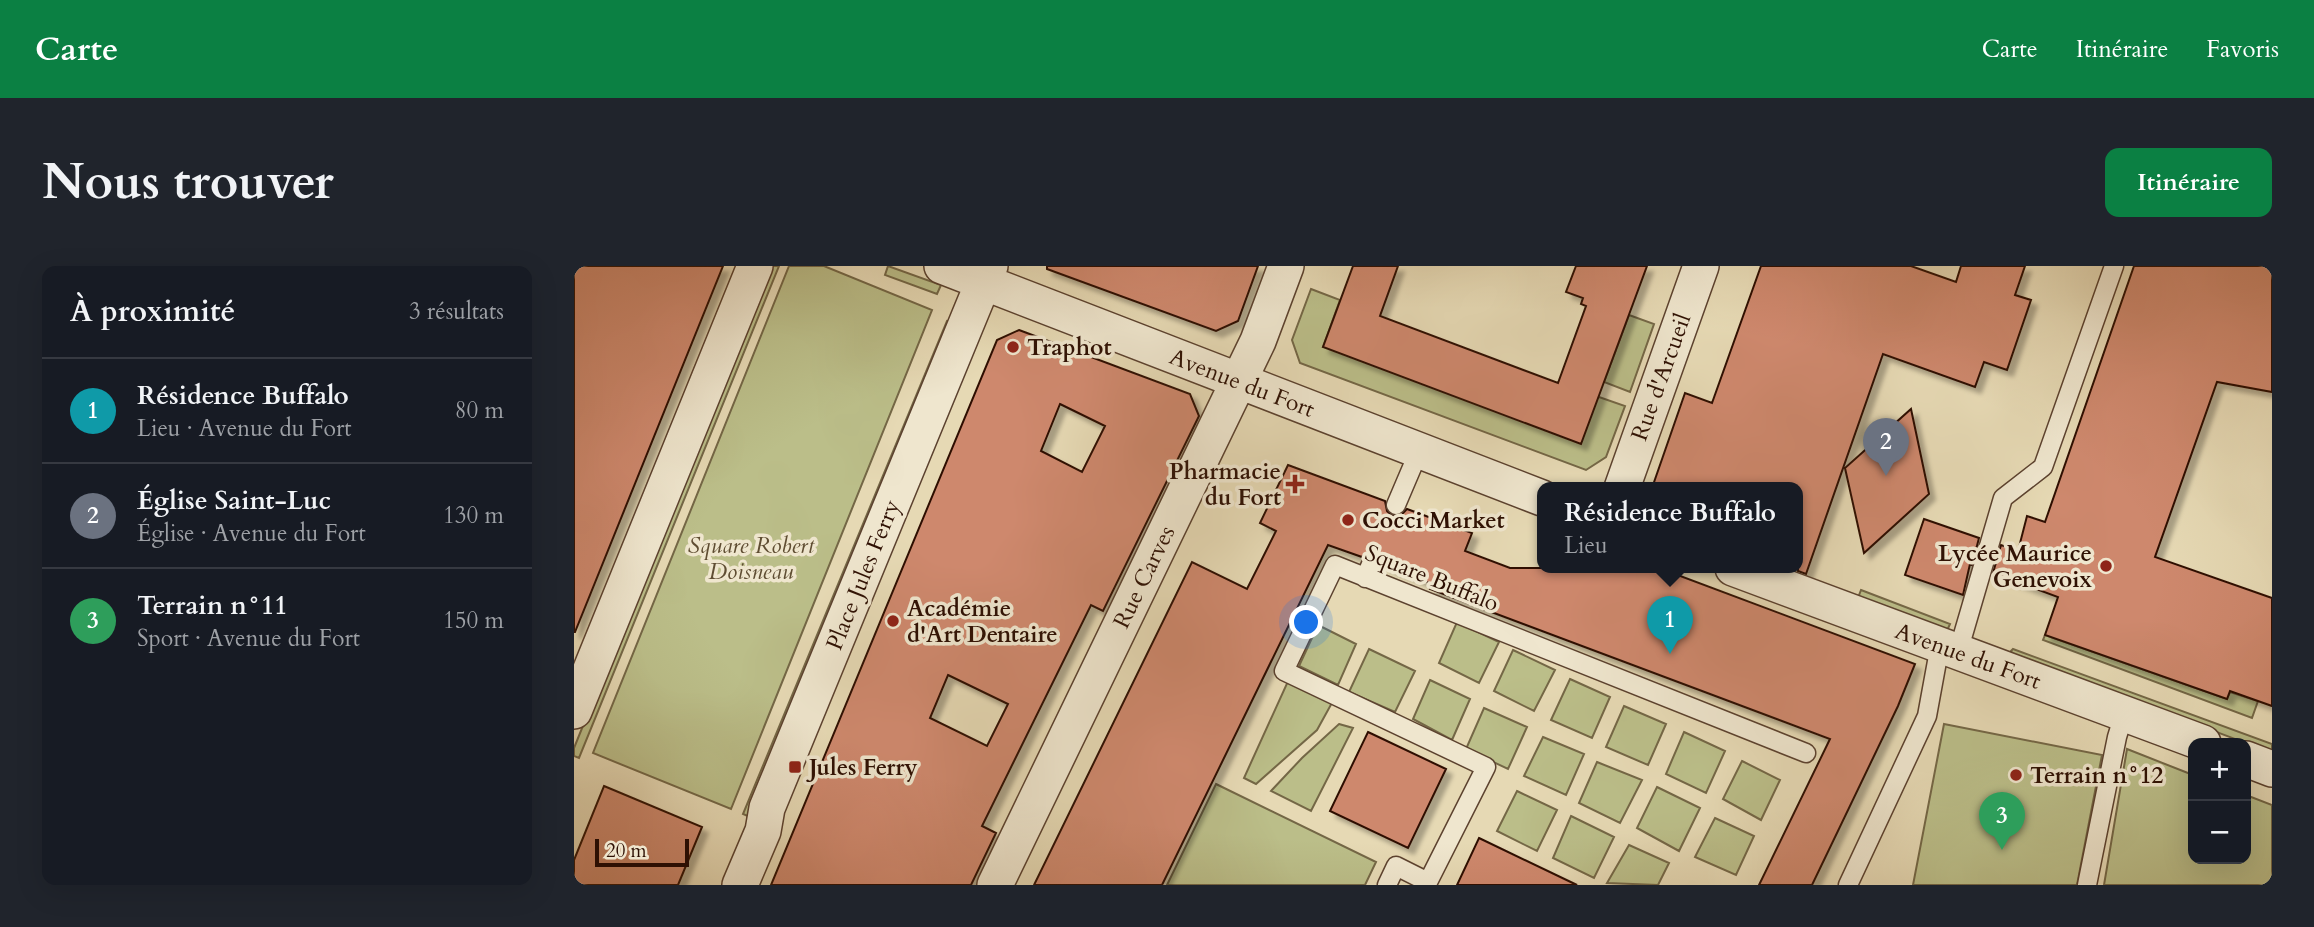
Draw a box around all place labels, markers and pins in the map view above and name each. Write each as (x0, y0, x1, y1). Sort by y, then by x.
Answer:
place label: Traphot (1027, 332, 1112, 363)
marker: Traphot (1005, 339, 1021, 355)
pin: 2 (1863, 418, 1909, 476)
place label: Pharmacie du Fort (1169, 456, 1281, 513)
marker: Pharmacie du Fort (1287, 476, 1303, 492)
place label: Cocci Market (1362, 505, 1505, 536)
marker: Cocci Market (1340, 512, 1356, 528)
place label: Lycée Maurice Genevoix (1938, 538, 2093, 595)
marker: Lycée Maurice Genevoix (2098, 558, 2114, 574)
place label: Académie d'Art Dentaire (907, 593, 1058, 650)
pin: 1 (1647, 596, 1693, 654)
marker: Académie d'Art Dentaire (885, 613, 901, 629)
place label: Jules Ferry (806, 752, 918, 783)
marker: Jules Ferry (787, 759, 803, 775)
place label: Terrain n°12 (2030, 760, 2163, 791)
marker: Terrain n°12 (2008, 767, 2024, 783)
pin: 3 (1979, 792, 2025, 850)

